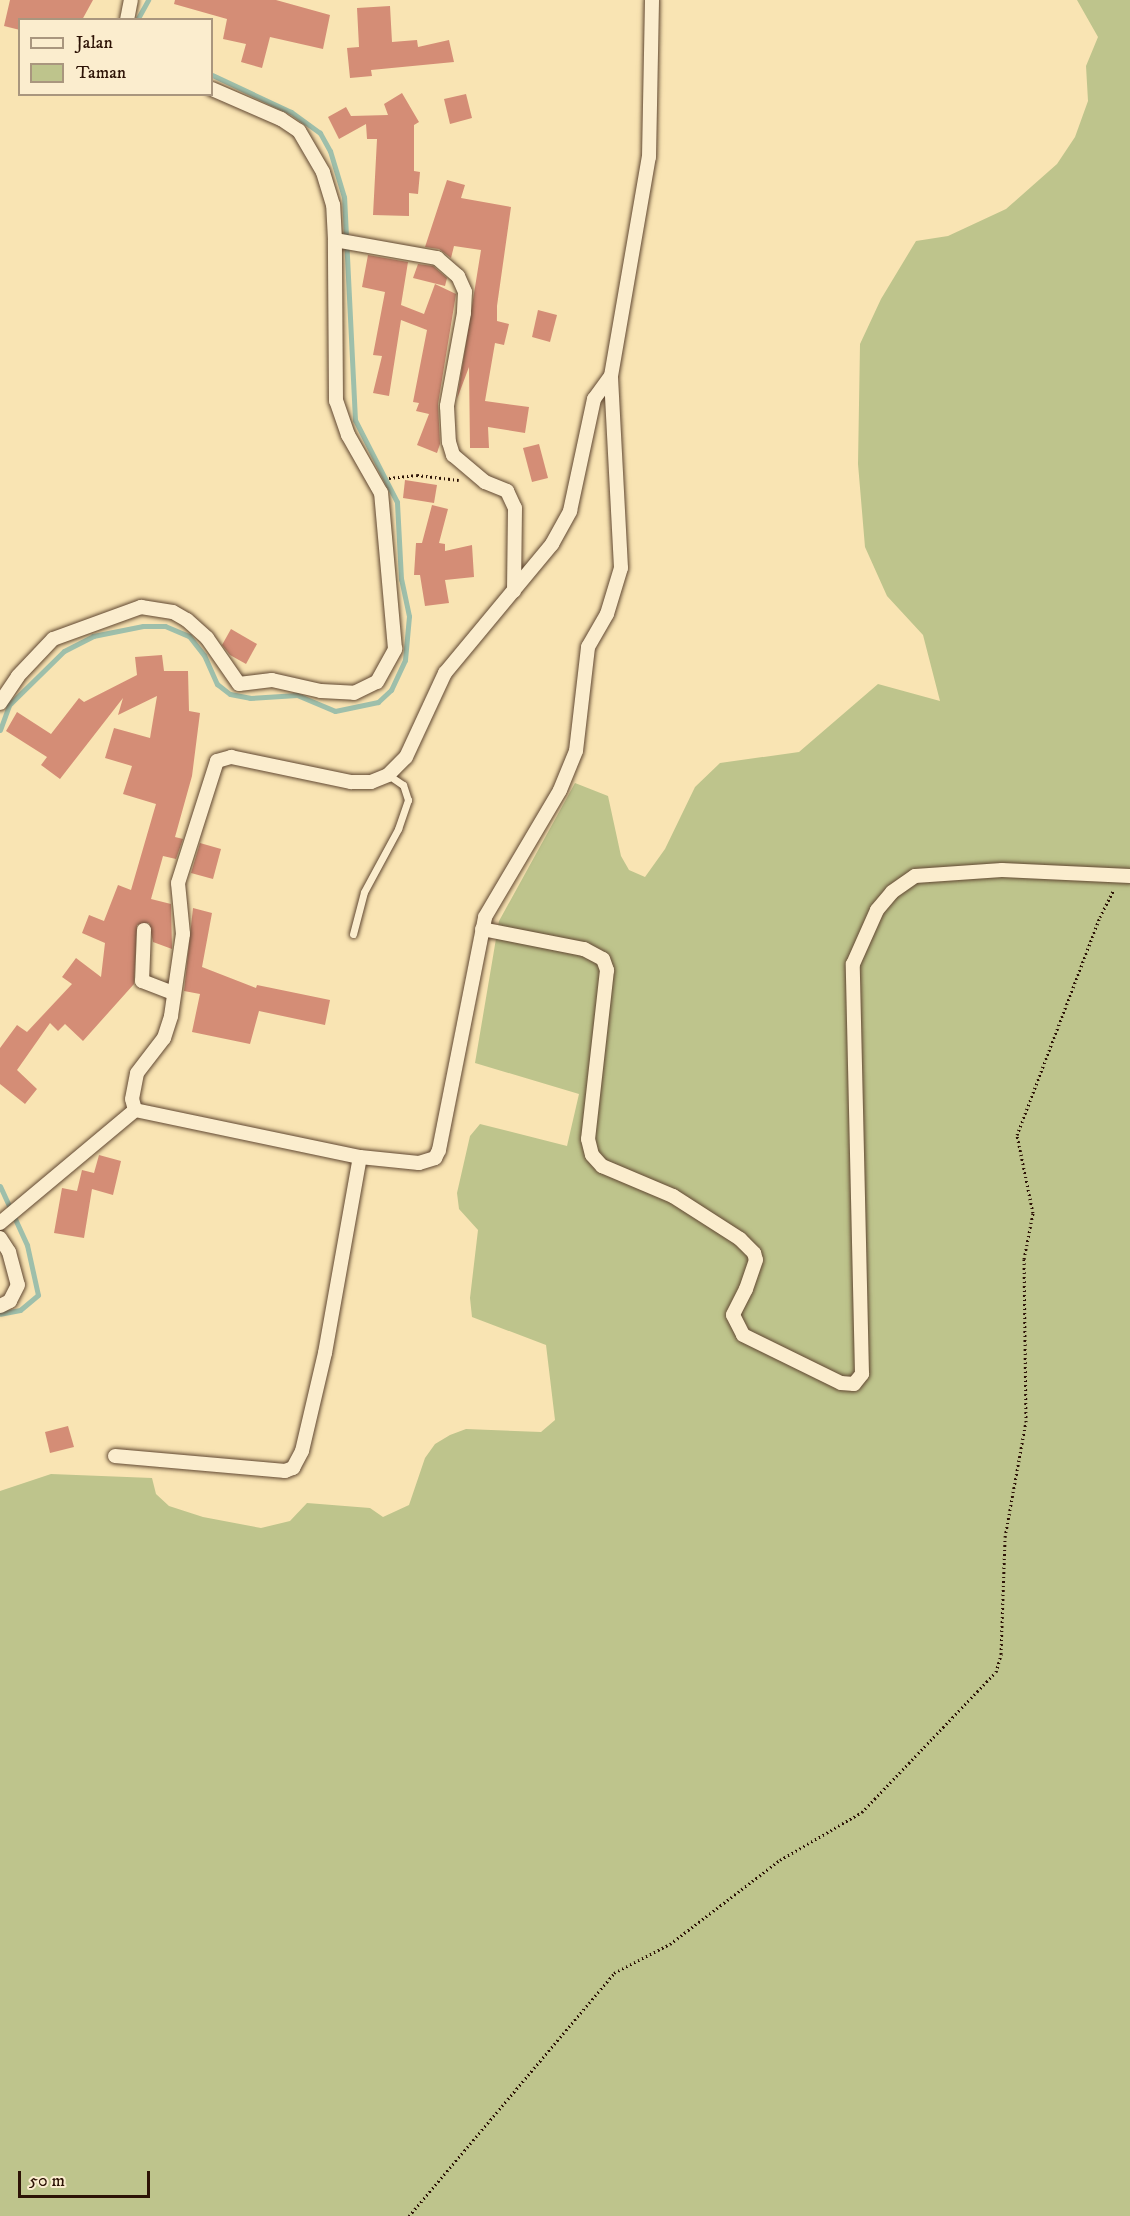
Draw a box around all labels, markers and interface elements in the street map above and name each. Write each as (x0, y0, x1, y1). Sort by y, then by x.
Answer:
legend (18, 18, 213, 96)
text: Jalan (76, 32, 113, 54)
text: Taman (76, 62, 126, 84)
scale bar (21, 2159, 153, 2197)
text: 50 m (29, 2170, 65, 2192)

